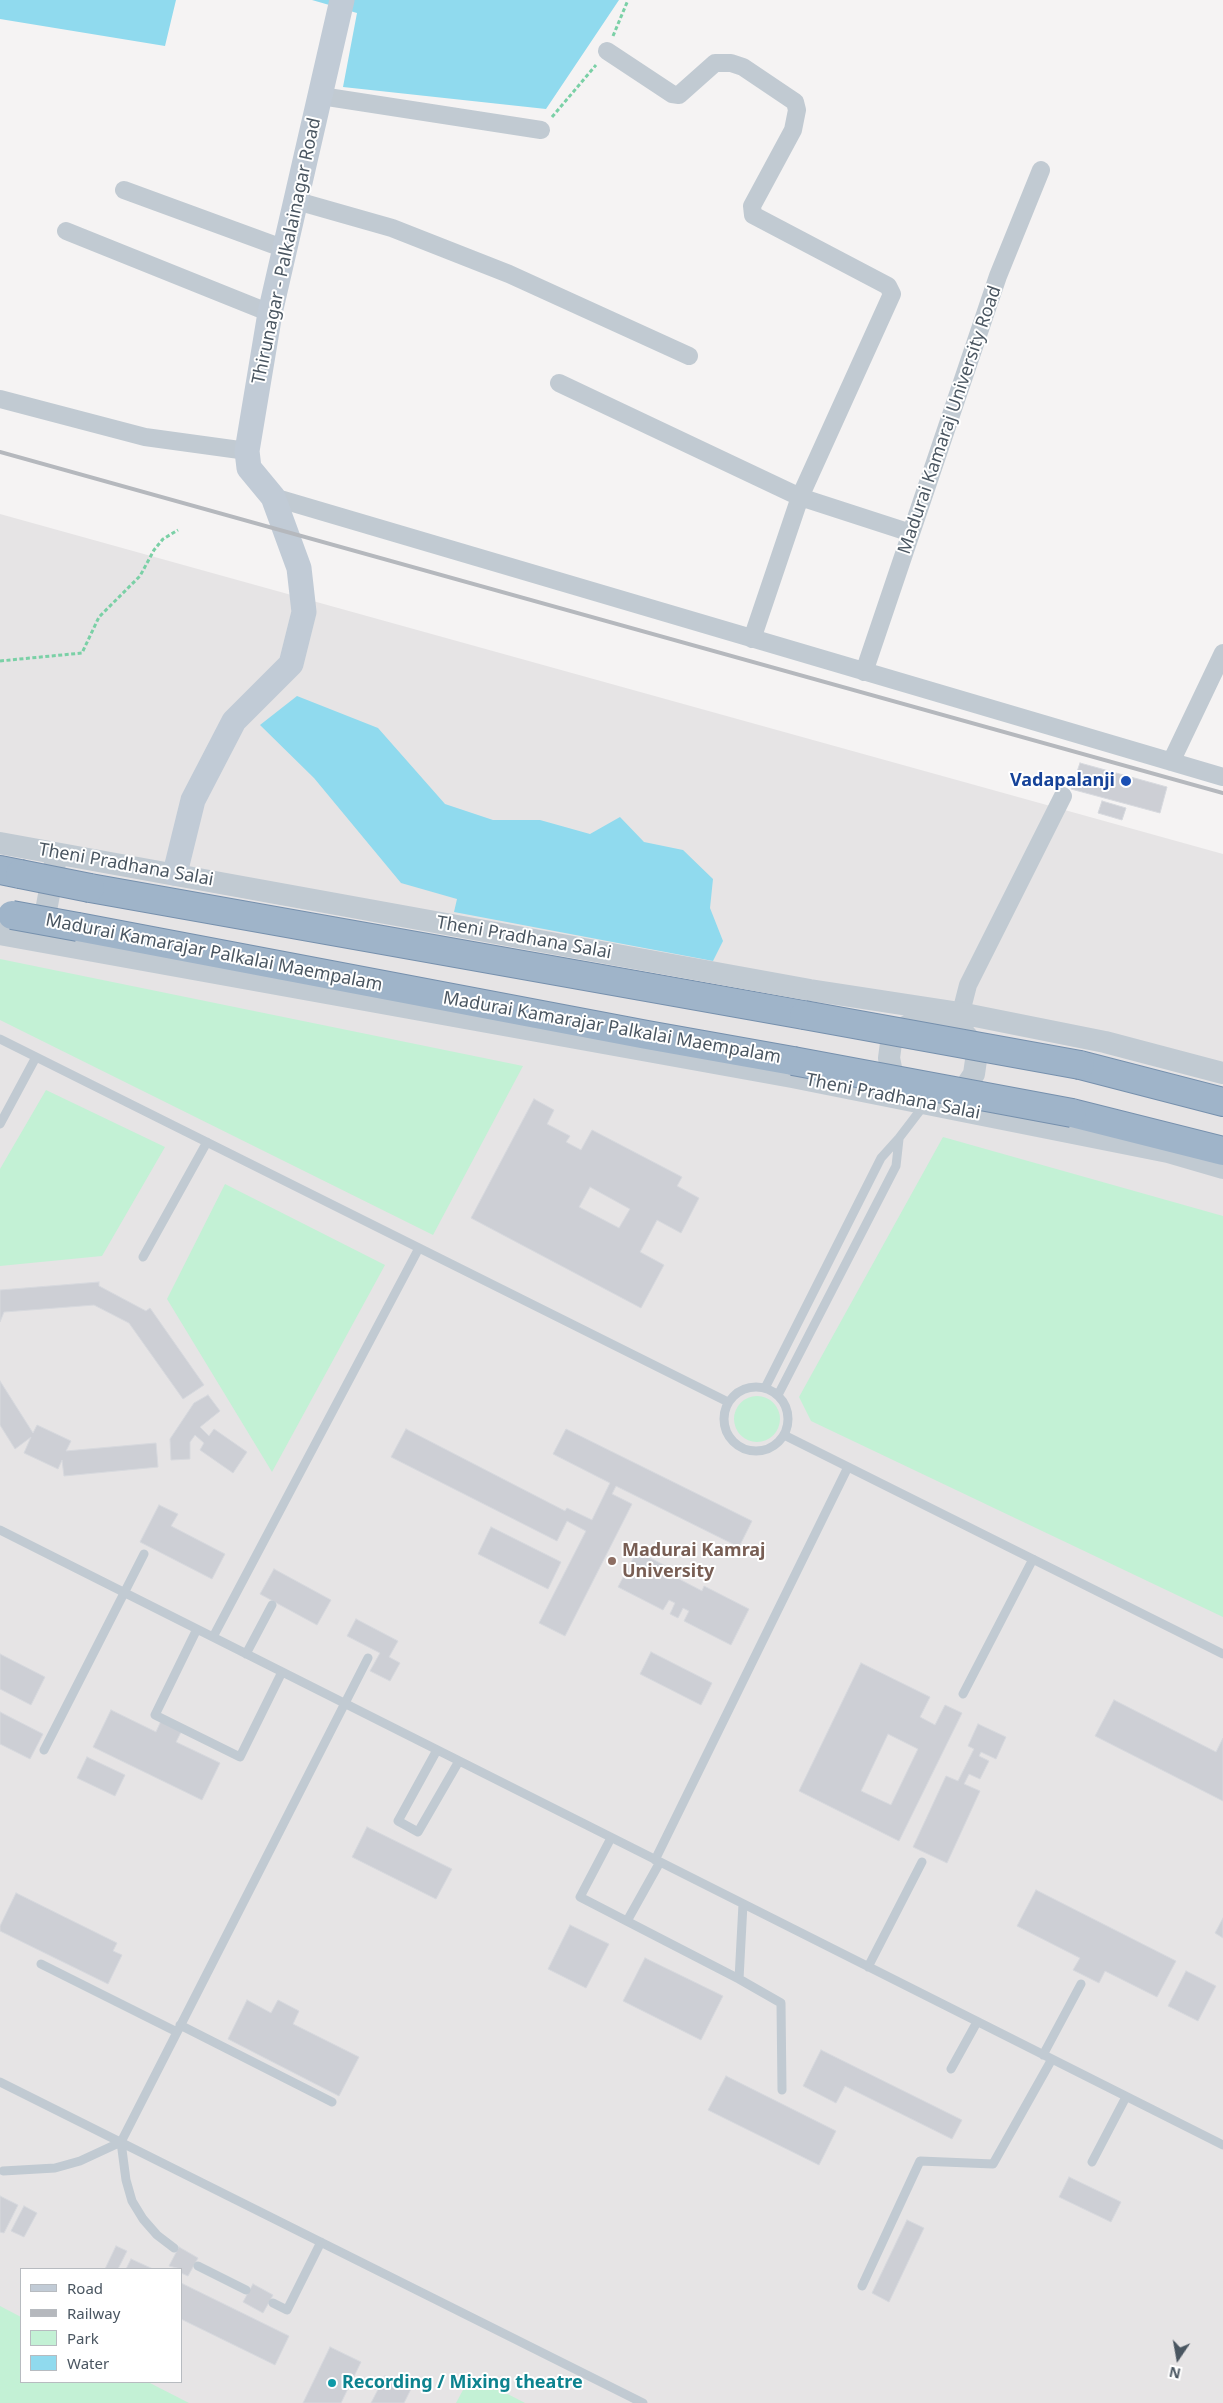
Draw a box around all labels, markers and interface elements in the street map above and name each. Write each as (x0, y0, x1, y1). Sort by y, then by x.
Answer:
street label: Thirunagar - Palkalainagar Road (248, 116, 326, 386)
street label: Madurai Kamaraj University Road (894, 283, 1006, 557)
place label: Vadapalanji (1010, 770, 1115, 792)
marker: Vadapalanji (1119, 774, 1133, 788)
street label: Theni Pradhana Salai (37, 839, 215, 891)
street label: Madurai Kamarajar Palkalai Maempalam (44, 910, 384, 996)
street label: Theni Pradhana Salai (435, 912, 613, 964)
street label: Madurai Kamarajar Palkalai Maempalam (441, 988, 783, 1068)
street label: Theni Pradhana Salai (804, 1069, 982, 1125)
place label: Madurai Kamraj University (622, 1540, 765, 1582)
marker: Madurai Kamraj University (606, 1555, 618, 1567)
legend (20, 2268, 182, 2383)
text: Road (67, 2278, 103, 2298)
text: Railway (67, 2303, 120, 2323)
text: Park (67, 2328, 99, 2348)
north arrow (1153, 2333, 1203, 2383)
text: Water (67, 2353, 109, 2373)
text: N (1167, 2363, 1182, 2384)
place label: Recording / Mixing theatre (342, 2372, 583, 2394)
marker: Recording / Mixing theatre (326, 2377, 338, 2389)

